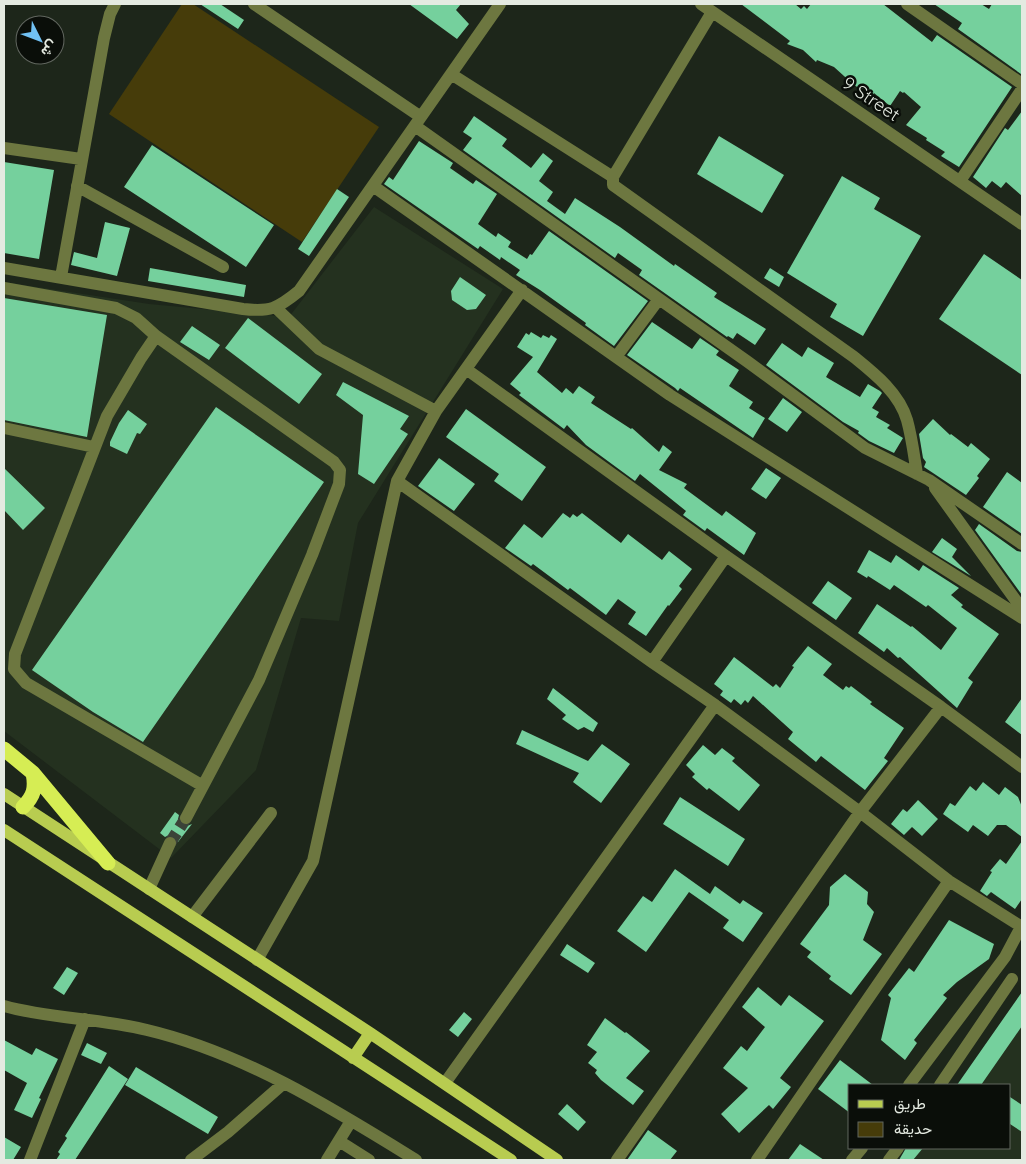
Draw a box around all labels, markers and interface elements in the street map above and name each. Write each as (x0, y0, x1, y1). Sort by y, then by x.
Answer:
north arrow (15, 15, 65, 65)
text: ش (37, 36, 62, 61)
street label: 9 Street (838, 71, 904, 126)
legend (848, 1084, 1011, 1149)
text: طريق (894, 1094, 926, 1114)
text: حديقة (894, 1119, 932, 1138)

